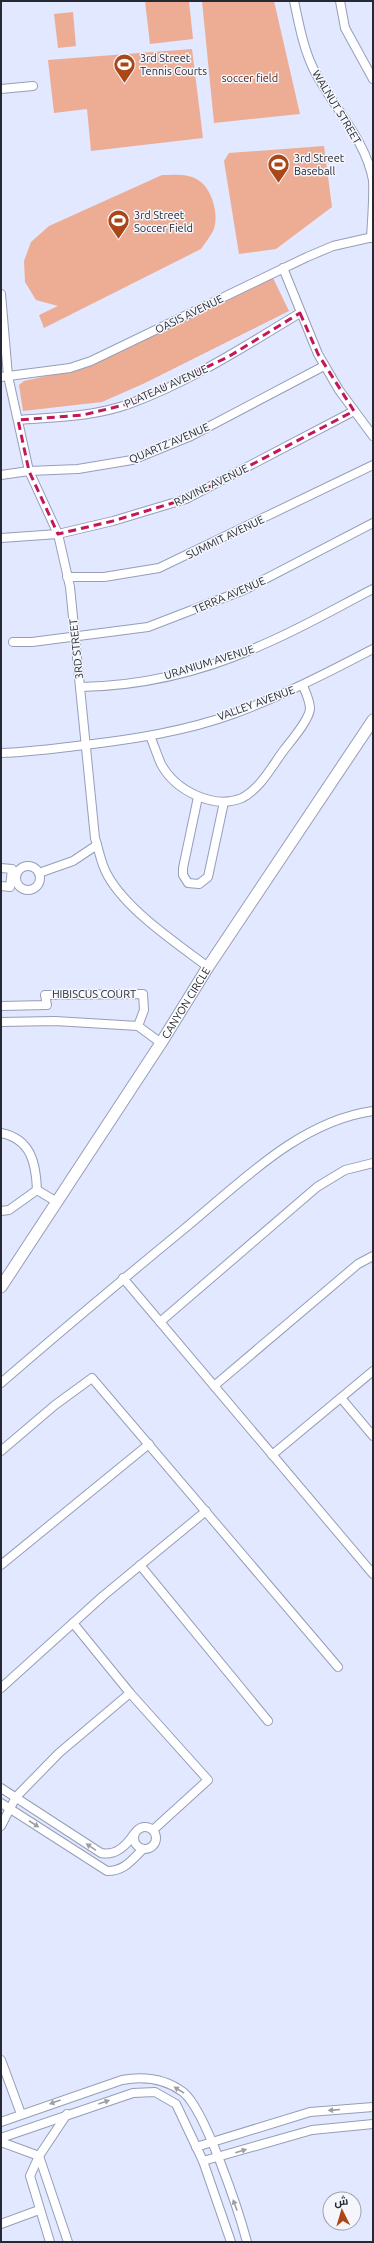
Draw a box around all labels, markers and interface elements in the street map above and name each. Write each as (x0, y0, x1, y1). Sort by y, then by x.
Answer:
sports icon: 3rd Street Tennis Courts (111, 51, 137, 84)
place label: 3rd Street Tennis Courts (140, 52, 207, 77)
street label: WALNUT STREET (310, 68, 364, 146)
park label: soccer field (222, 72, 278, 84)
sports icon: 3rd Street Baseball (265, 151, 291, 184)
place label: 3rd Street Baseball (294, 152, 345, 177)
sports icon: 3rd Street Soccer Field (105, 208, 131, 241)
place label: 3rd Street Soccer Field (134, 209, 193, 234)
street label: OASIS AVENUE (153, 292, 225, 336)
street label: PLATEAU AVENUE (122, 362, 210, 410)
street label: QUARTZ AVENUE (127, 421, 211, 465)
street label: RAVINE AVENUE (172, 462, 250, 508)
street label: SUMMIT AVENUE (184, 513, 266, 561)
street label: TERRA AVENUE (191, 574, 267, 616)
street label: 3RD STREET (67, 618, 85, 680)
street label: URANIUM AVENUE (163, 643, 255, 681)
street label: VALLEY AVENUE (216, 683, 296, 723)
street label: CANYON CIRCLE (159, 965, 212, 1041)
street label: HIBISCUS COURT (52, 988, 136, 1000)
one-way arrow (29, 1820, 39, 1828)
one-way arrow (86, 1843, 96, 1851)
one-way arrow (173, 2086, 185, 2093)
one-way arrow (98, 2098, 110, 2104)
one-way arrow (49, 2099, 61, 2105)
one-way arrow (328, 2107, 340, 2114)
one-way arrow (235, 2148, 247, 2154)
north arrow (322, 2191, 362, 2231)
text: ش (334, 2194, 349, 2209)
one-way arrow (232, 2199, 238, 2211)

